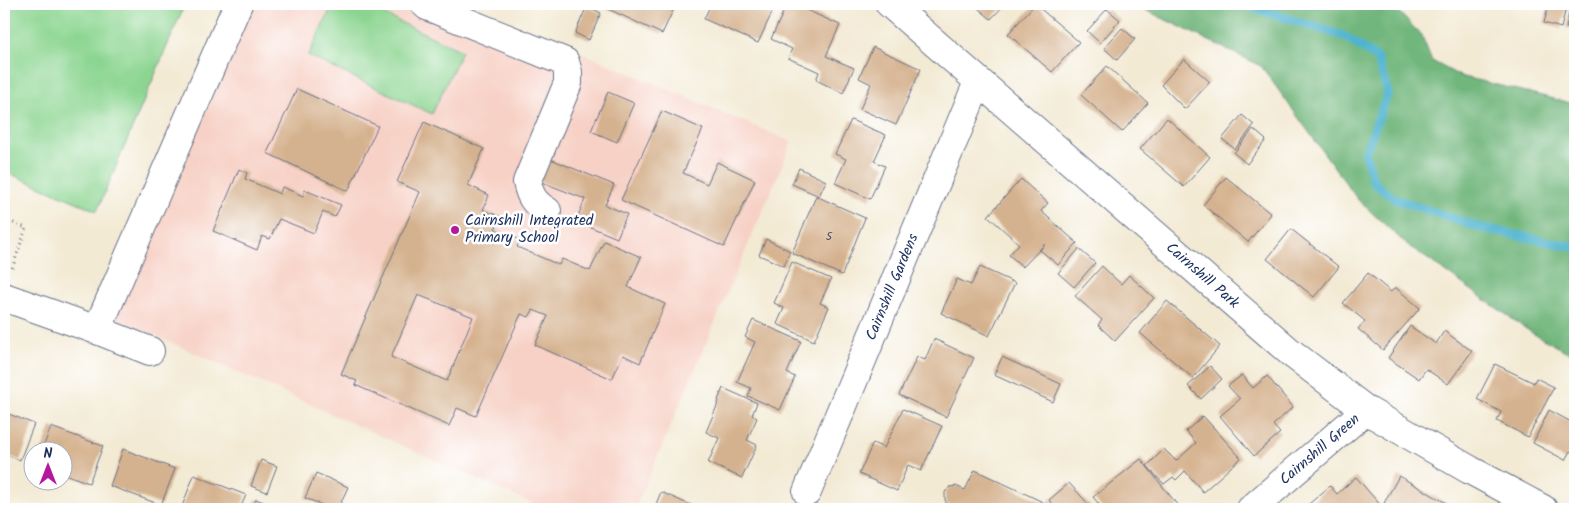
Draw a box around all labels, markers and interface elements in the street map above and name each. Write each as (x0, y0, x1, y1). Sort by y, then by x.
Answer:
place label: Cairnshill Integrated Primary School (465, 209, 594, 250)
marker: Cairnshill Integrated Primary School (449, 224, 461, 236)
house number: 5 (826, 227, 834, 246)
street label: Cairnshill Gardens (859, 229, 926, 344)
street label: Cairnshill Park (1160, 237, 1245, 315)
street label: Cairnshill Green (1274, 408, 1366, 491)
north arrow (22, 440, 72, 490)
text: N (44, 443, 53, 465)

